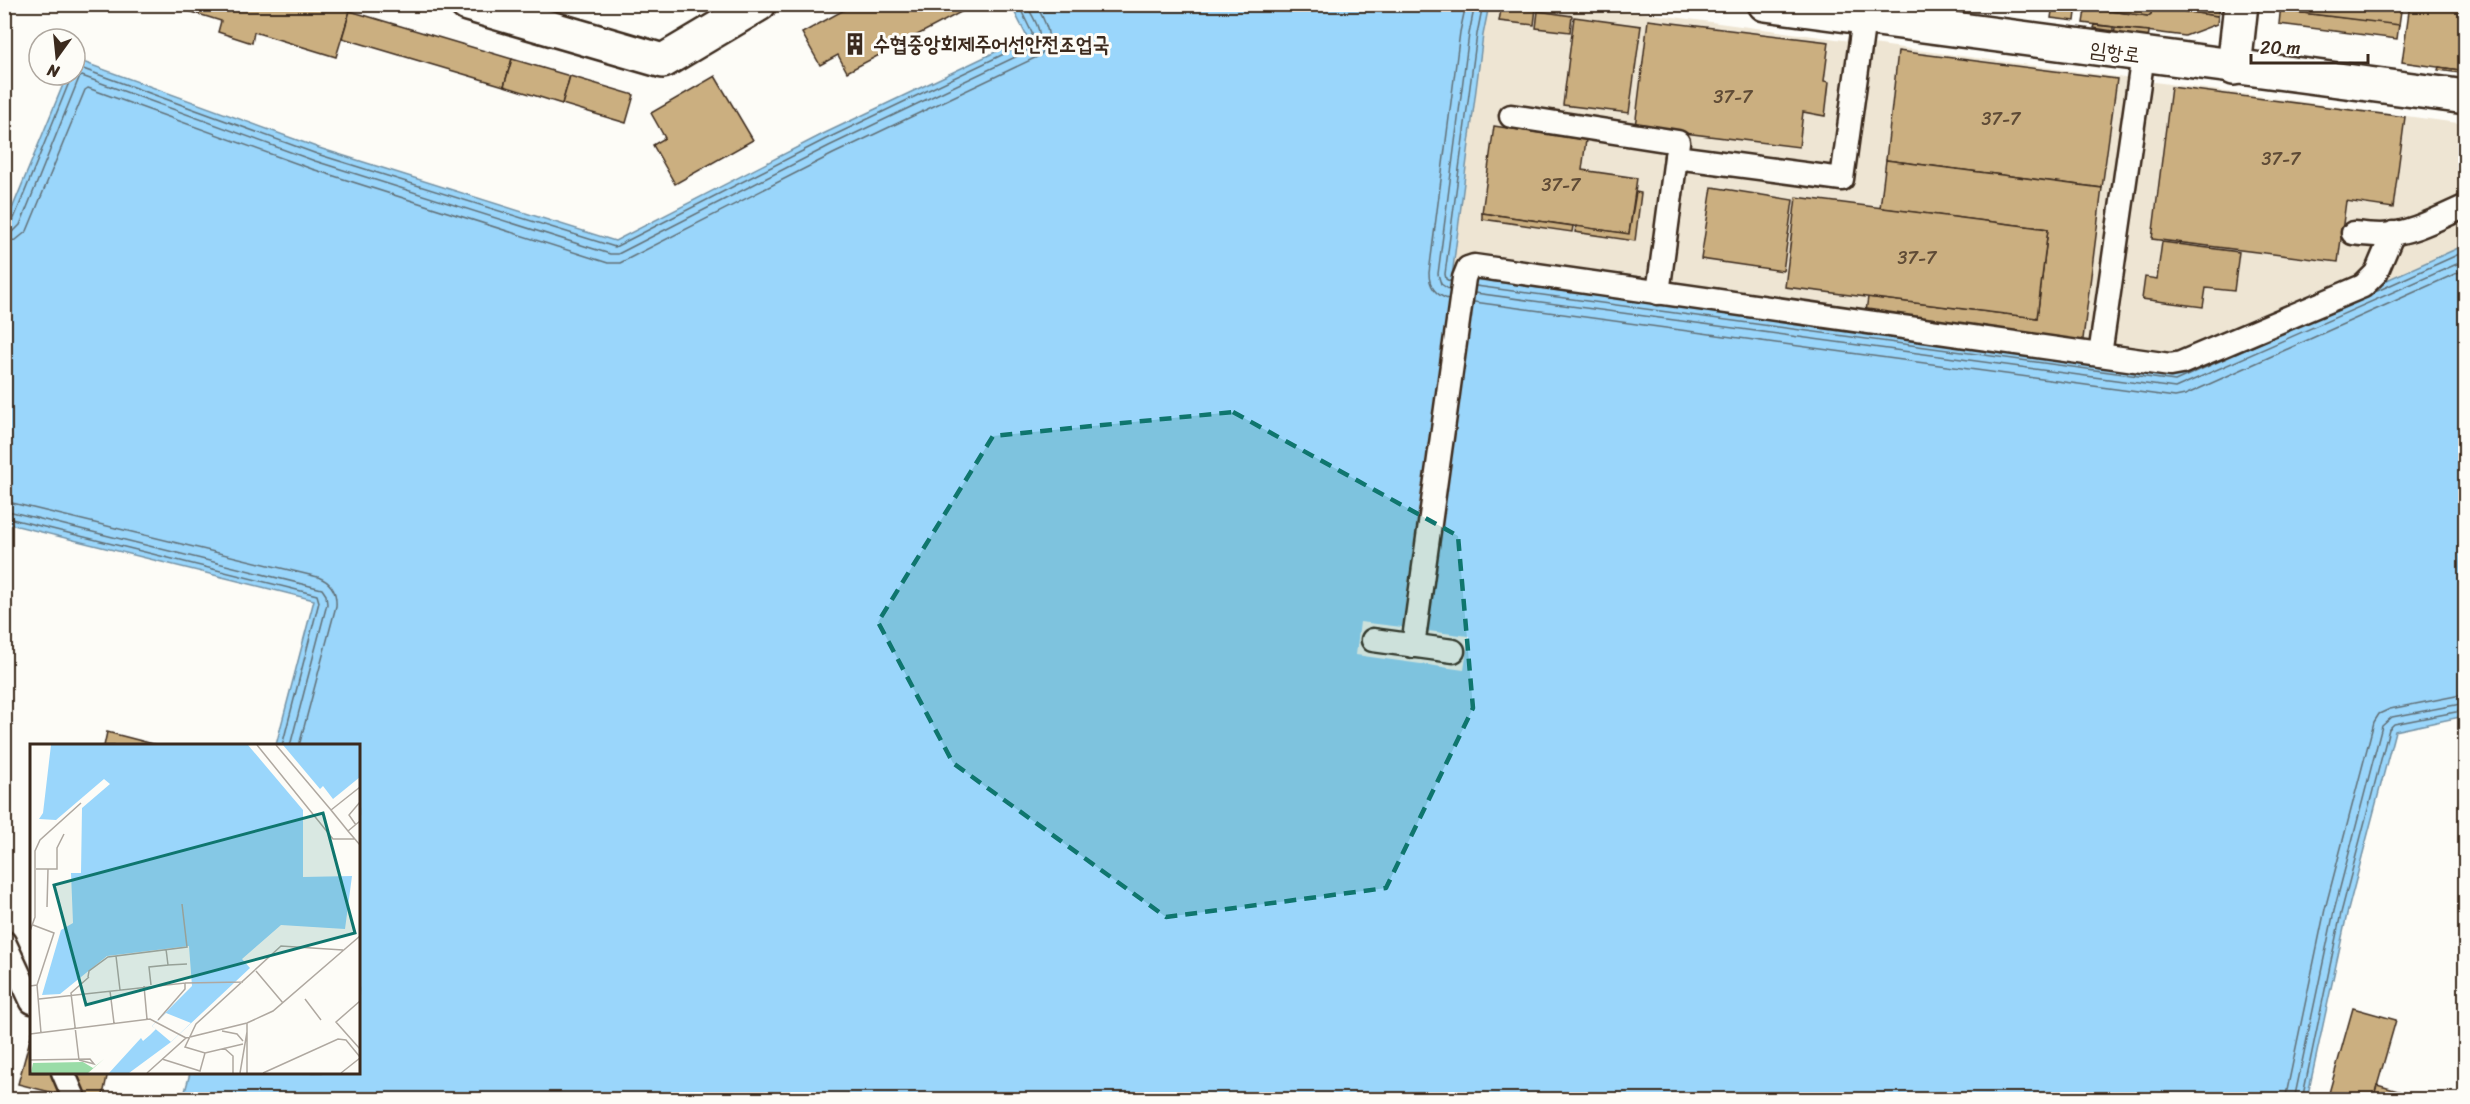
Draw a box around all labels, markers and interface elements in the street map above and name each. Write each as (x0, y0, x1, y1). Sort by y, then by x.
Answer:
place label: 수협중앙회제주어선안전조업국 (873, 25, 1110, 63)
north arrow (27, 27, 87, 87)
scale bar (2251, 27, 2368, 65)
street label: 임항로 (2087, 30, 2143, 74)
building icon: 수협중앙회제주어선안전조업국 (842, 31, 868, 57)
text: 20 m (2260, 32, 2300, 64)
text: N (43, 55, 63, 87)
house number: 37-7 (1714, 81, 1754, 113)
house number: 37-7 (1982, 103, 2022, 135)
house number: 37-7 (2262, 143, 2302, 175)
house number: 37-7 (1542, 169, 1582, 201)
house number: 37-7 (1898, 242, 1938, 274)
inset map (30, 744, 360, 1074)

